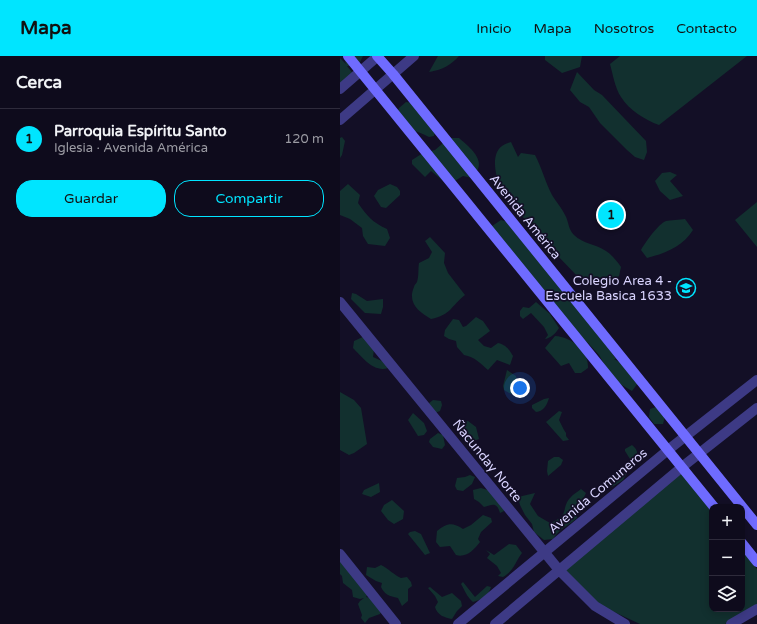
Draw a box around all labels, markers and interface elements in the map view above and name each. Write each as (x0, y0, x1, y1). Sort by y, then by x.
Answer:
text: Mapa (20, 17, 72, 39)
text: Inicio (476, 20, 512, 37)
text: Mapa (534, 20, 572, 37)
text: Nosotros (594, 20, 654, 37)
text: Contacto (676, 20, 737, 37)
text: Cerca (16, 72, 62, 93)
text: Parroquia Espíritu Santo (54, 122, 227, 140)
text: 1 (25, 131, 33, 147)
text: 120 m (284, 131, 324, 147)
text: Iglesia · Avenida América (54, 140, 208, 156)
street label: Avenida América (486, 171, 564, 263)
button: Guardar (16, 180, 166, 217)
button: Compartir (174, 180, 324, 217)
pin: 1 (598, 200, 624, 230)
place label: Colegio Area 4 - Escuela Basica 1633 (545, 273, 672, 304)
school or university icon: Colegio Area 4 - Escuela Basica 1633 (675, 277, 697, 299)
your location (510, 378, 530, 398)
street label: Ñacunday Norte (449, 416, 525, 506)
street label: Avenida Comuneros (545, 445, 651, 537)
map controls (709, 504, 745, 612)
button: + (709, 504, 745, 540)
button: − (709, 540, 745, 576)
button: layers (709, 576, 745, 612)

